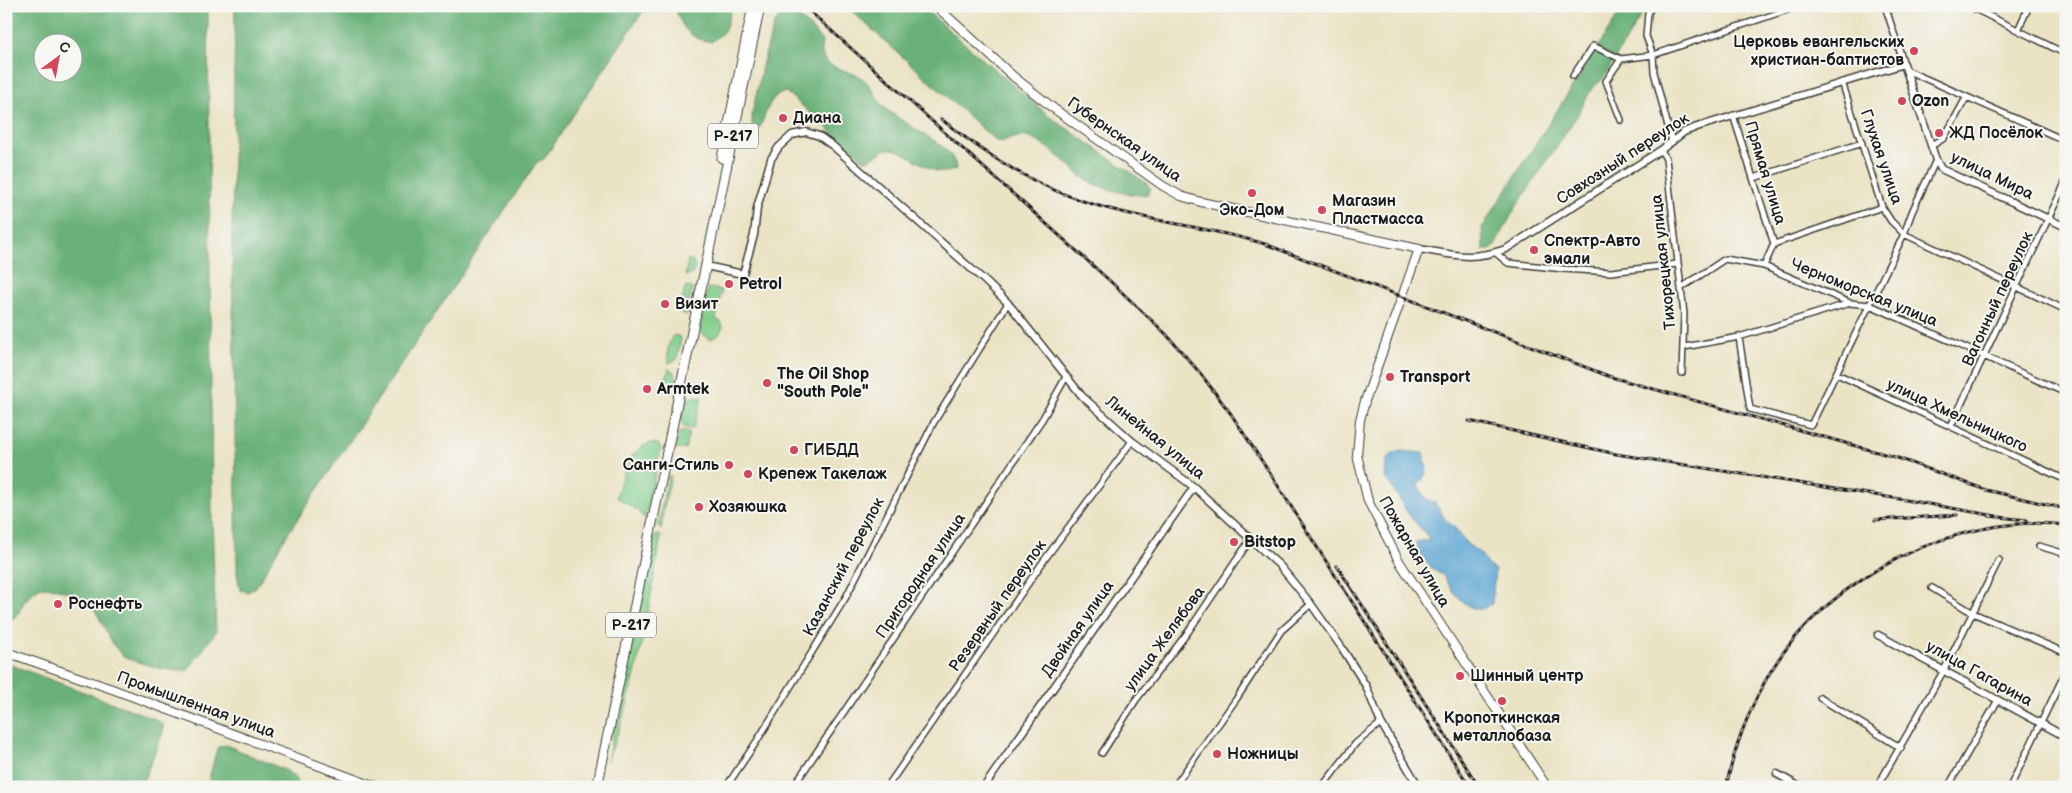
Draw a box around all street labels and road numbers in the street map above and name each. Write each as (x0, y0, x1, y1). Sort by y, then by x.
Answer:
street label: Губернская улица (1063, 94, 1185, 187)
street label: Глухая улица (1856, 107, 1906, 208)
street label: Совхозный переулок (1553, 109, 1693, 209)
street label: Прямая улица (1740, 119, 1790, 228)
road number: Р-217 (708, 124, 758, 148)
street label: улица Мира (1948, 148, 2037, 204)
street label: Тихорецкая улица (1647, 193, 1681, 331)
street label: Вагонный переулок (1958, 228, 2038, 369)
street label: Черноморская улица (1788, 255, 1941, 331)
street label: улица Хмельницкого (1884, 375, 2030, 457)
street label: Линейная улица (1101, 392, 1209, 484)
street label: Пожарная улица (1374, 493, 1454, 612)
street label: Казанский переулок (799, 494, 889, 640)
street label: Пригородная улица (872, 509, 970, 642)
street label: Резервный переулок (945, 536, 1051, 676)
street label: Двойная улица (1038, 577, 1119, 681)
street label: улица Желябова (1121, 583, 1210, 695)
road number: Р-217 (606, 612, 656, 638)
street label: улица Гагарина (1922, 637, 2036, 711)
street label: Промышленная улица (114, 668, 278, 743)

